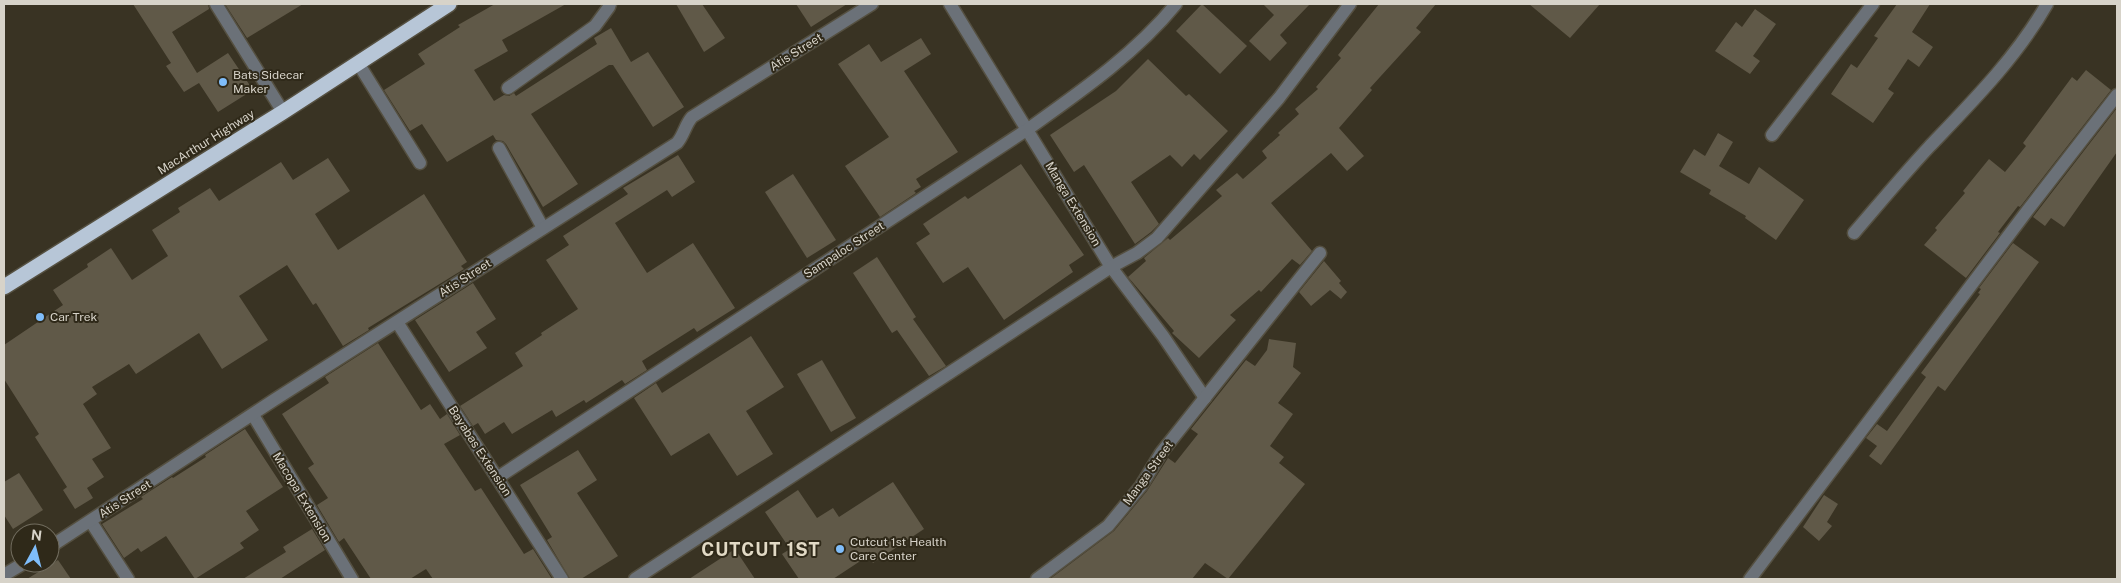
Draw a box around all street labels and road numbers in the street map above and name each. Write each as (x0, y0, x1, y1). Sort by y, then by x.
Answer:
street label: Atis Street (767, 30, 825, 74)
street label: MacArthur Highway (155, 106, 257, 177)
street label: Manga Extension (1042, 159, 1104, 249)
street label: Sampaloc Street (801, 219, 887, 281)
street label: Atis Street (436, 256, 494, 300)
street label: Bayabas Extension (446, 403, 514, 499)
street label: Manga Street (1120, 438, 1176, 508)
street label: Macopa Extension (270, 450, 334, 544)
street label: Atis Street (96, 477, 154, 521)

